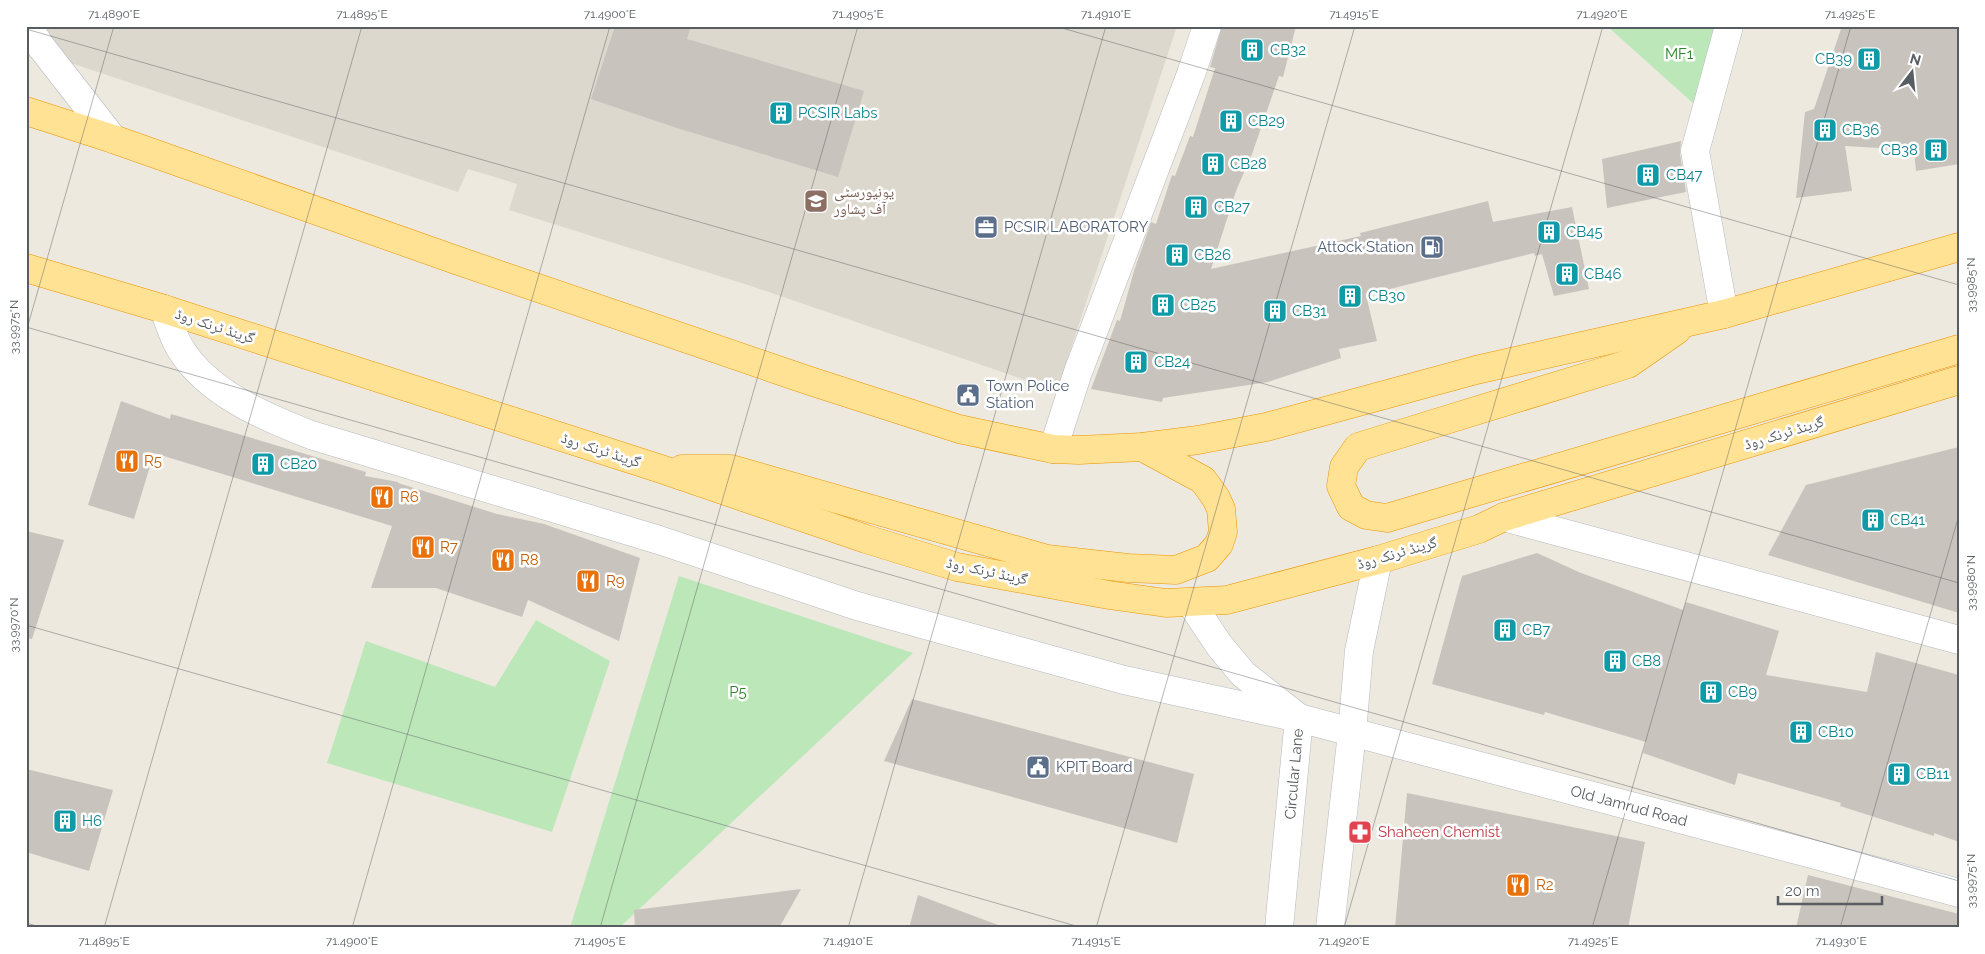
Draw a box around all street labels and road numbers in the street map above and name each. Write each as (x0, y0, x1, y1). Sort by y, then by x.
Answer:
street label: گرینڈ ٹرنک روڈ (173, 305, 257, 347)
street label: گرینڈ ٹرنک روڈ (1742, 412, 1826, 454)
street label: گرینڈ ٹرنک روڈ (559, 429, 643, 471)
street label: گرینڈ ٹرنک روڈ (1355, 533, 1440, 573)
street label: گرینڈ ٹرنک روڈ (945, 554, 1030, 588)
street label: Circular Lane (1281, 728, 1307, 820)
street label: Old Jamrud Road (1568, 782, 1690, 830)

